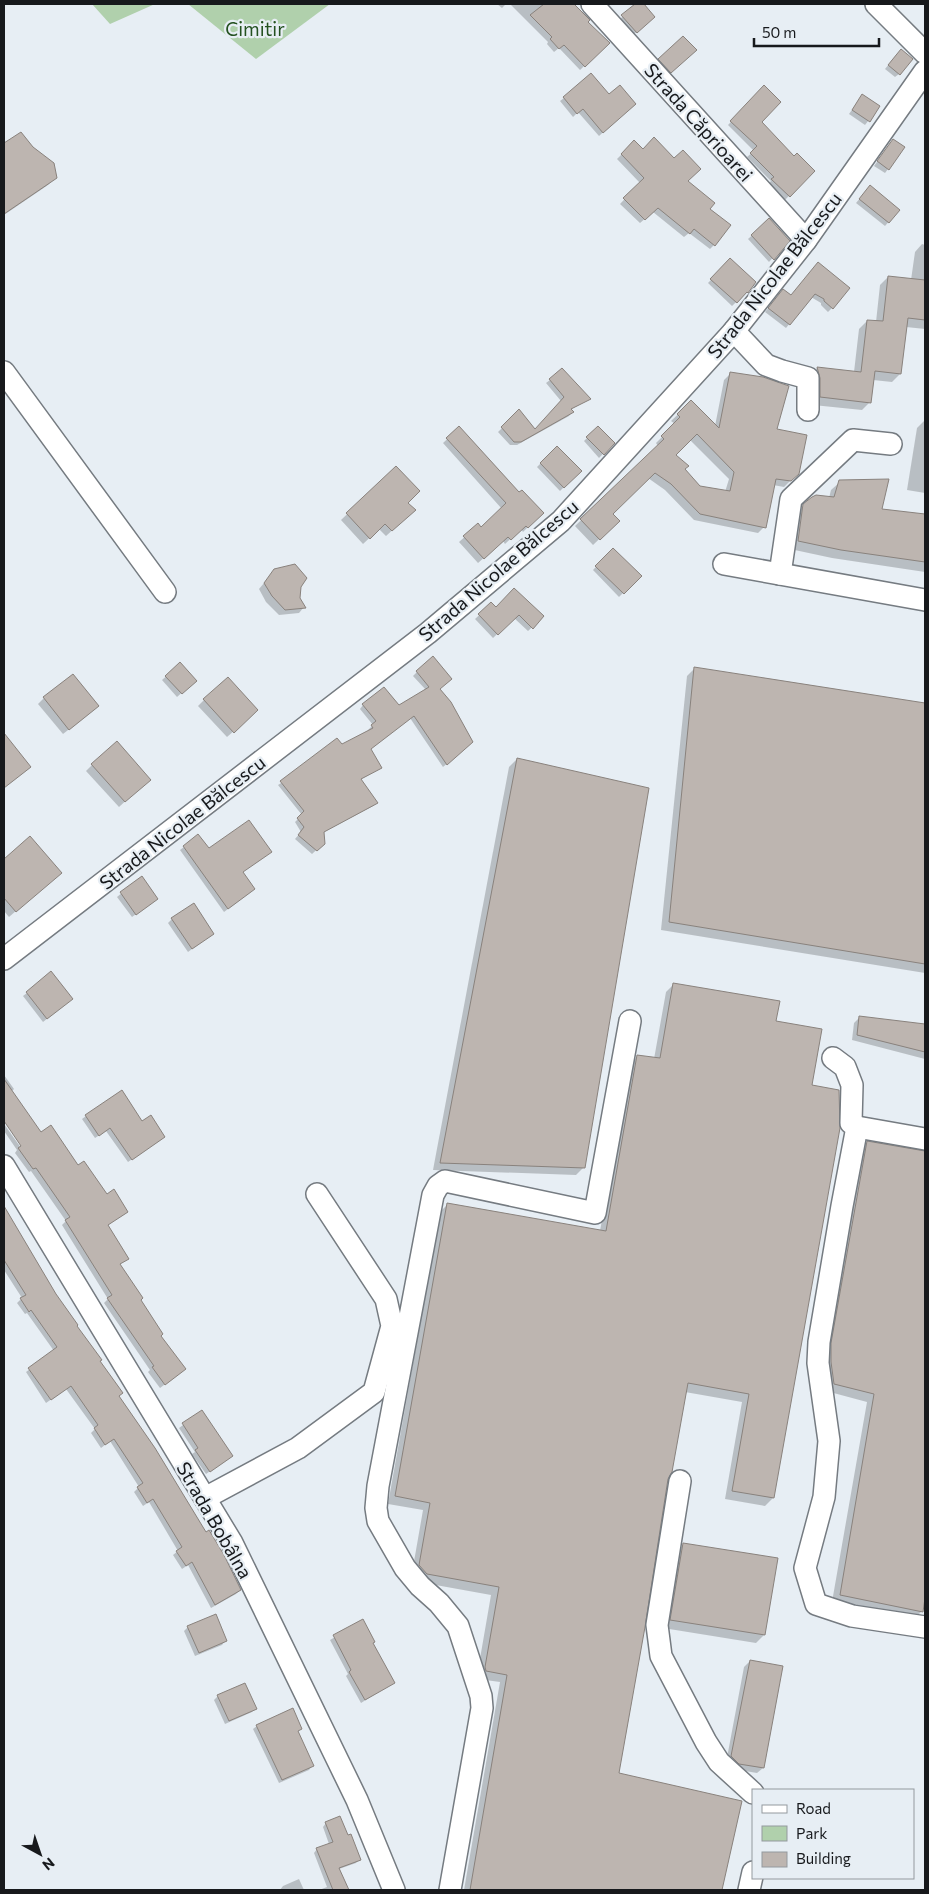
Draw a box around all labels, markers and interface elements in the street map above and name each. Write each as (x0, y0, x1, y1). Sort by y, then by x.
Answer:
scale bar (754, 15, 879, 47)
park label: Cimitir (225, 17, 285, 40)
text: 50 m (762, 23, 796, 41)
street label: Strada Căprioarei (640, 58, 758, 186)
street label: Strada Nicolae Bălcescu (702, 188, 846, 362)
street label: Strada Nicolae Bălcescu (413, 494, 583, 646)
street label: Strada Nicolae Bălcescu (95, 750, 269, 894)
street label: Strada Bobâlna (172, 1458, 258, 1582)
legend (752, 1789, 914, 1879)
text: Road (796, 1799, 831, 1817)
text: Park (796, 1824, 827, 1842)
north arrow (15, 1829, 65, 1879)
text: Building (796, 1849, 851, 1867)
text: N (39, 1854, 58, 1874)

